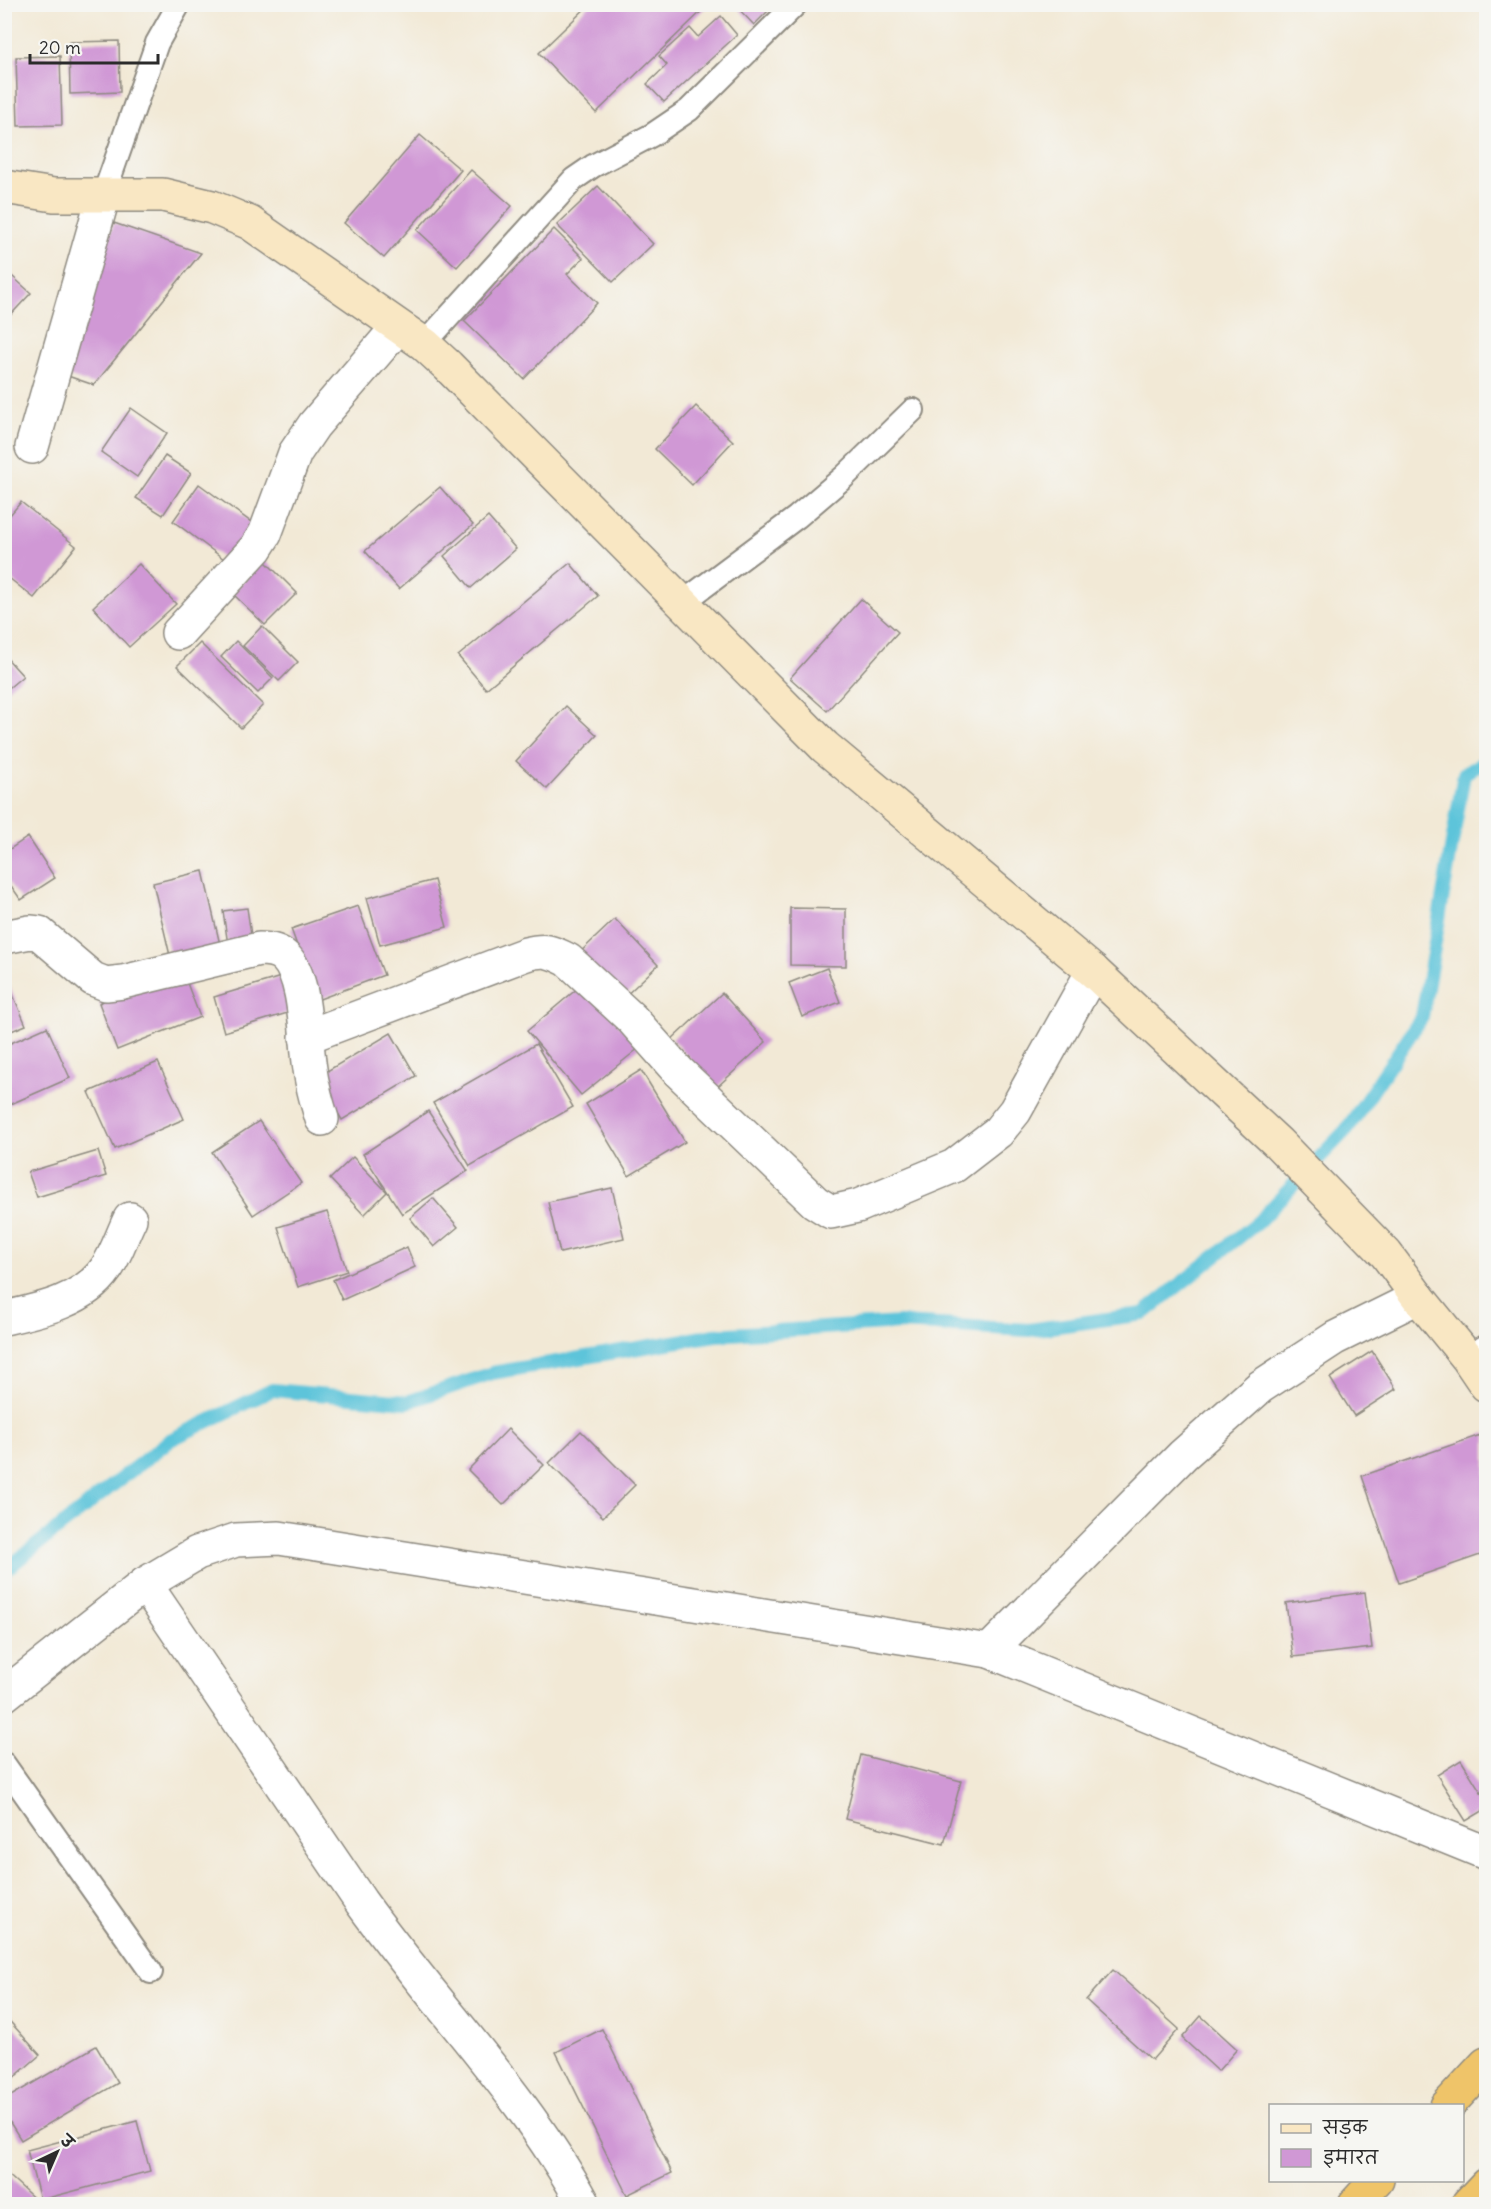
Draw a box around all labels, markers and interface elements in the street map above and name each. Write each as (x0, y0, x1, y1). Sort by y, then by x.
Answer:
scale bar (30, 27, 158, 65)
text: 20 m (39, 36, 81, 59)
legend (1269, 2104, 1464, 2182)
text: सड़क (1322, 2116, 1368, 2139)
north arrow (27, 2122, 87, 2182)
text: उ (55, 2129, 79, 2153)
text: इमारत (1323, 2146, 1379, 2169)

